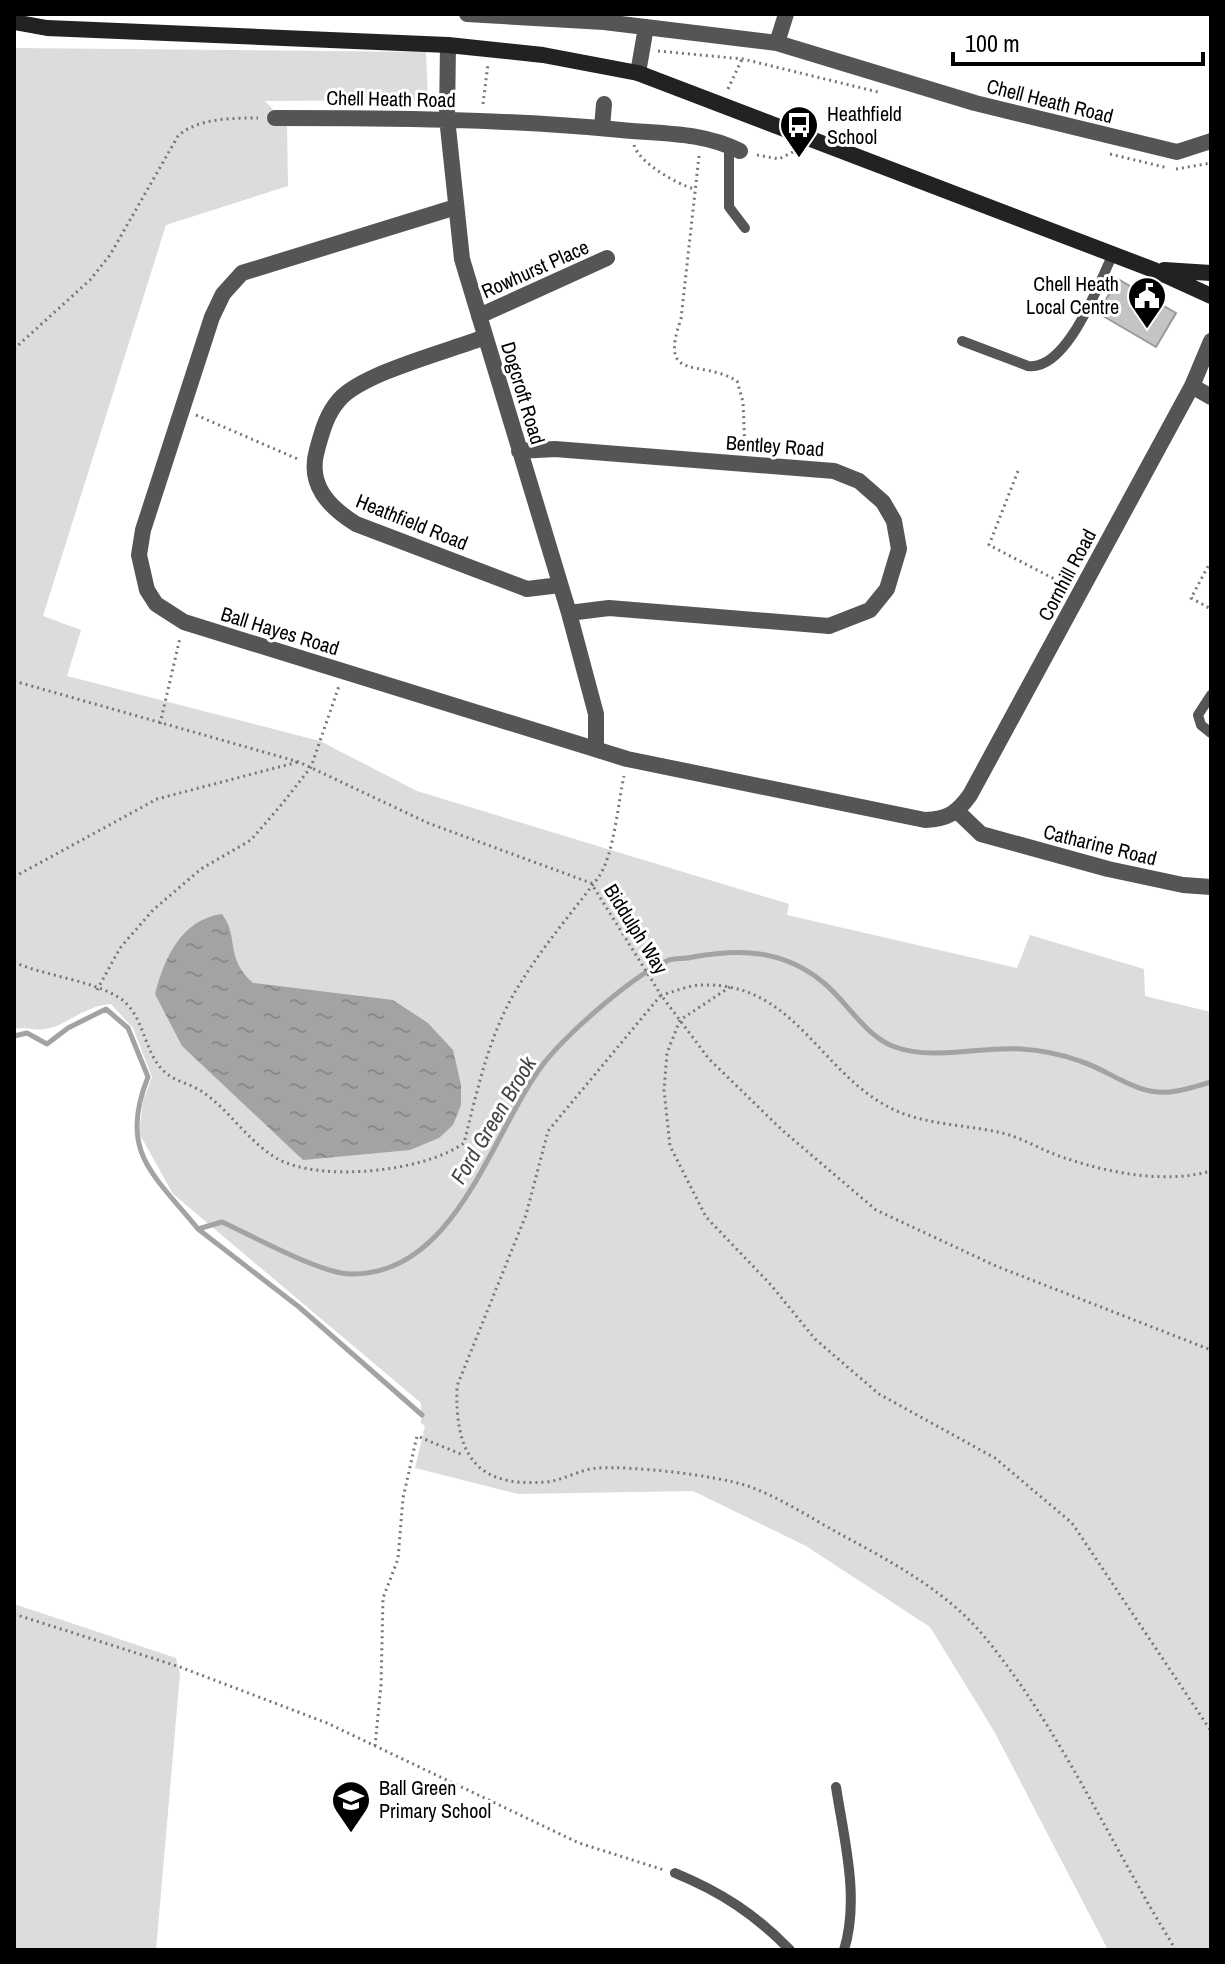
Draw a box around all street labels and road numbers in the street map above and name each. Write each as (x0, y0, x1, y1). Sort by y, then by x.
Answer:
street label: Chell Heath Road (984, 72, 1116, 129)
street label: Chell Heath Road (326, 84, 456, 113)
street label: Rowhurst Place (477, 233, 593, 304)
street label: Dogcroft Road (495, 338, 552, 447)
street label: Bentley Road (725, 429, 825, 462)
street label: Heathfield Road (352, 487, 472, 556)
street label: Cornhill Road (1031, 524, 1102, 625)
street label: Ball Hayes Road (218, 600, 342, 661)
street label: Catharine Road (1041, 817, 1160, 872)
street label: Biddulph Way (598, 879, 675, 980)

